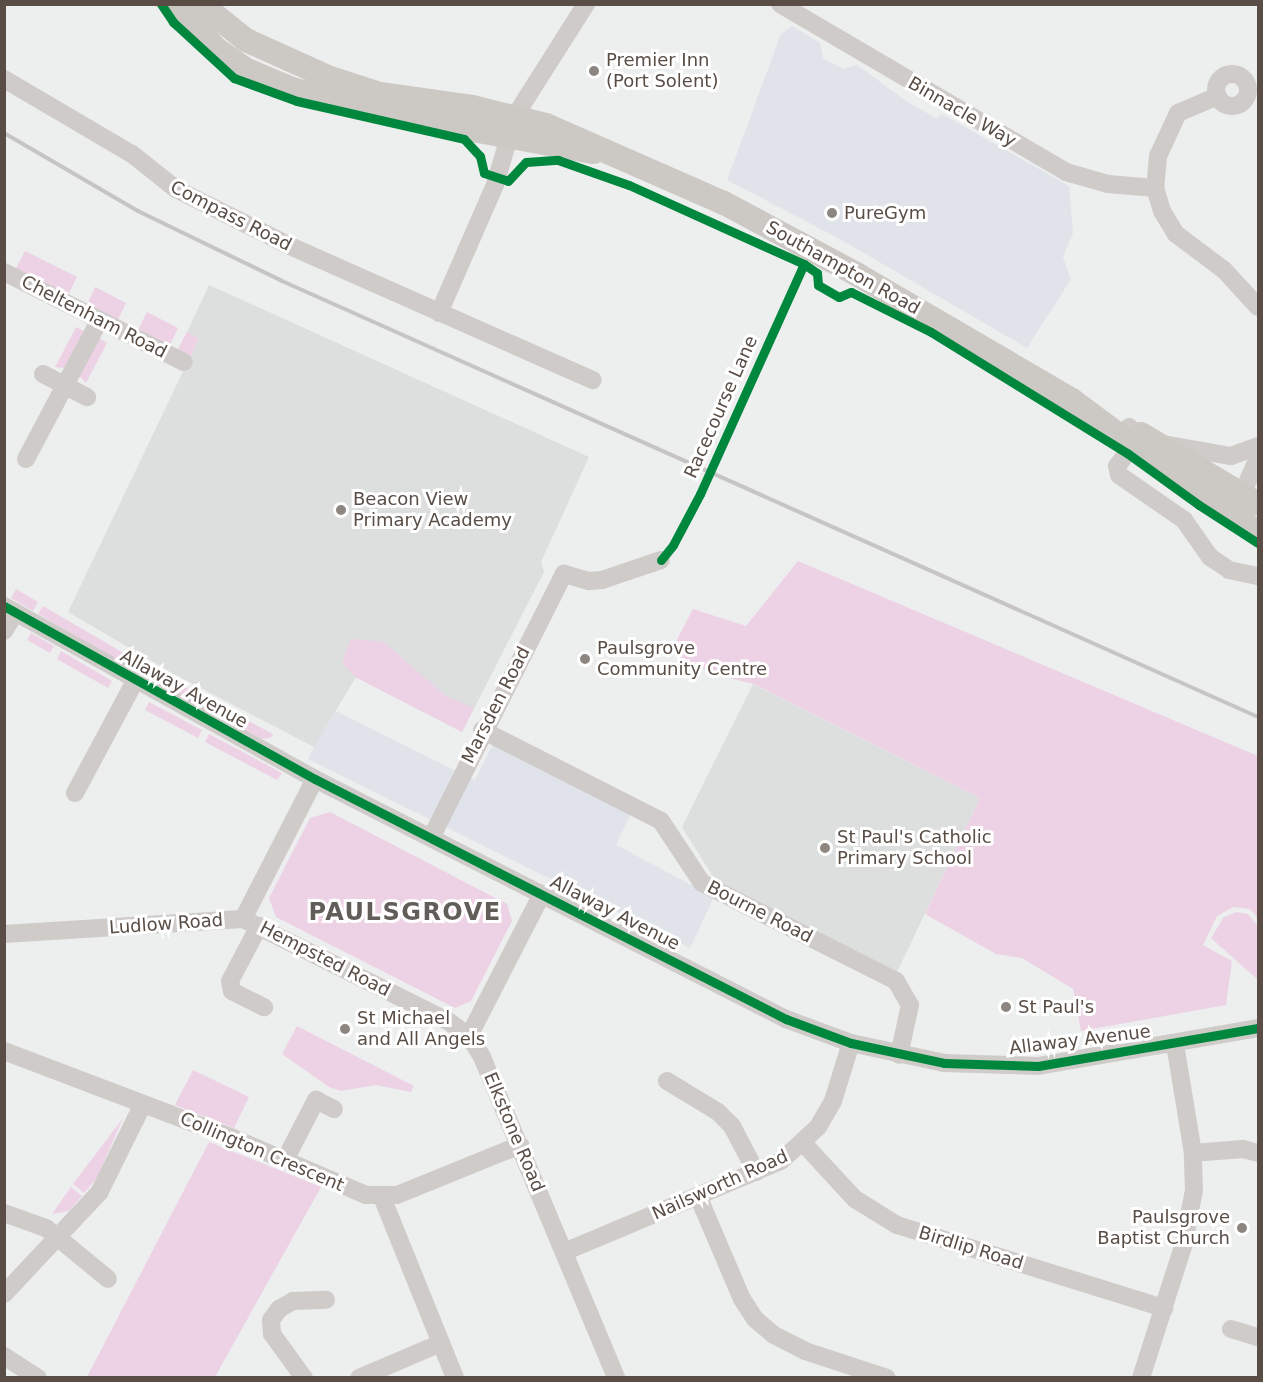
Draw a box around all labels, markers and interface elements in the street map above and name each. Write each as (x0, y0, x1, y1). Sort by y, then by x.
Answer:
place label: Premier Inn (Port Solent) (606, 50, 718, 92)
marker: Premier Inn (Port Solent) (587, 64, 601, 78)
street label: Binnacle Way (904, 72, 1020, 152)
street label: Compass Road (167, 176, 295, 256)
place label: PureGym (844, 202, 926, 224)
marker: PureGym (825, 206, 839, 220)
street label: Southampton Road (762, 217, 924, 319)
street label: Cheltenham Road (18, 271, 170, 363)
street label: Racecourse Lane (680, 332, 762, 482)
place label: Beacon View Primary Academy (353, 489, 512, 532)
marker: Beacon View Primary Academy (334, 503, 348, 517)
place label: Paulsgrove Community Centre (597, 638, 767, 680)
street label: Marsden Road (457, 643, 535, 767)
street label: Allaway Avenue (117, 645, 251, 733)
marker: Paulsgrove Community Centre (578, 652, 592, 666)
place label: St Paul's Catholic Primary School (837, 827, 992, 870)
marker: St Paul's Catholic Primary School (818, 841, 832, 855)
street label: Allaway Avenue (547, 871, 683, 955)
street label: Bourne Road (704, 876, 816, 948)
district label: PAULSGROVE (308, 899, 502, 927)
street label: Ludlow Road (108, 909, 224, 939)
street label: Hempsted Road (256, 917, 394, 1001)
place label: St Paul's (1018, 996, 1094, 1018)
marker: St Paul's (999, 1000, 1013, 1014)
place label: St Michael and All Angels (357, 1008, 485, 1050)
street label: Allaway Avenue (1008, 1021, 1152, 1059)
marker: St Michael and All Angels (338, 1022, 352, 1036)
street label: Elkstone Road (479, 1069, 549, 1195)
street label: Collington Crescent (177, 1108, 347, 1196)
street label: Nailsworth Road (649, 1145, 791, 1225)
place label: Paulsgrove Baptist Church (1097, 1207, 1230, 1250)
marker: Paulsgrove Baptist Church (1235, 1221, 1249, 1235)
street label: Birdlip Road (916, 1222, 1026, 1274)

